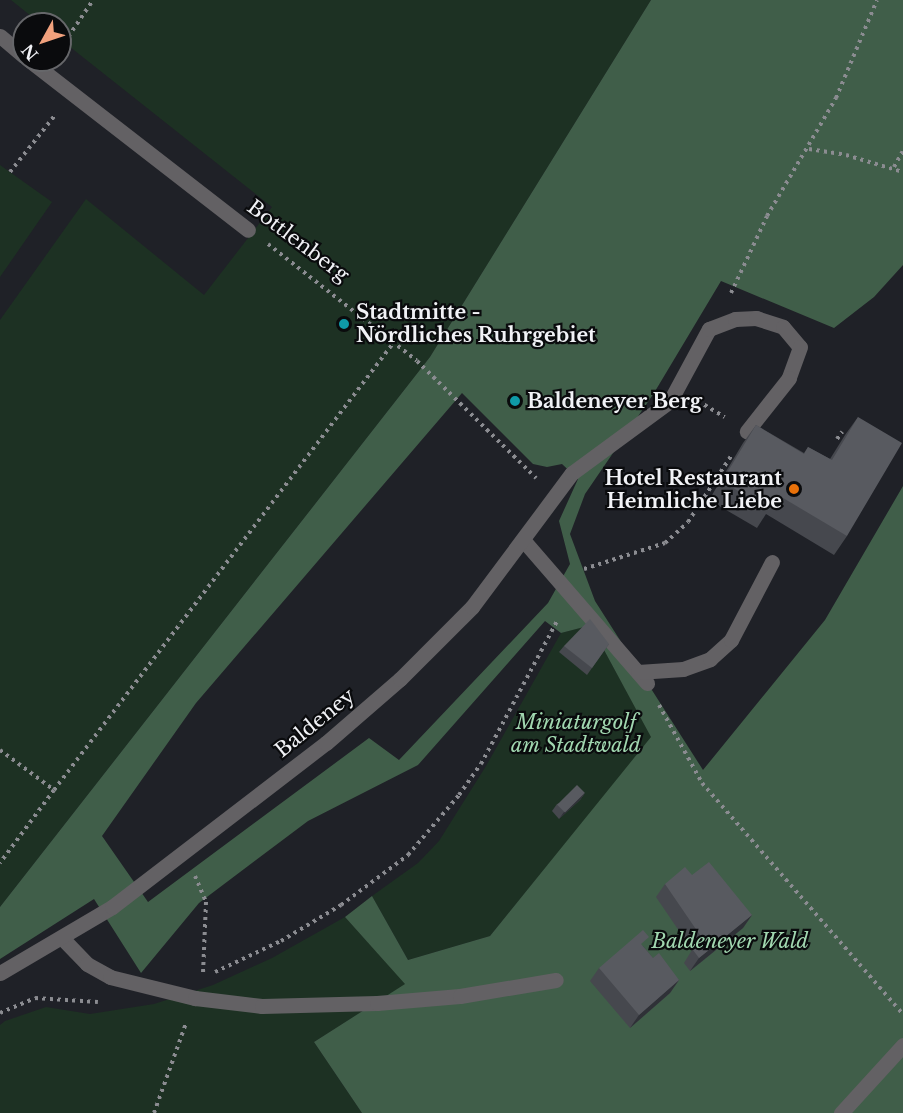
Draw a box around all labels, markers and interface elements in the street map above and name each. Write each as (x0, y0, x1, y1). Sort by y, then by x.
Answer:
north arrow (12, 12, 72, 72)
text: N (17, 40, 42, 64)
street label: Bottlenberg (242, 195, 354, 287)
place label: Stadtmitte - Nördliches Ruhrgebiet (356, 300, 596, 347)
marker: Stadtmitte - Nördliches Ruhrgebiet (337, 317, 351, 331)
place label: Baldeneyer Berg (527, 389, 702, 413)
marker: Baldeneyer Berg (508, 394, 522, 408)
place label: Hotel Restaurant Heimliche Liebe (604, 466, 782, 513)
marker: Hotel Restaurant Heimliche Liebe (787, 482, 801, 496)
street label: Baldeney (270, 684, 360, 762)
park label: Miniaturgolf am Stadtwald (511, 710, 641, 757)
park label: Baldeneyer Wald (651, 929, 809, 953)

